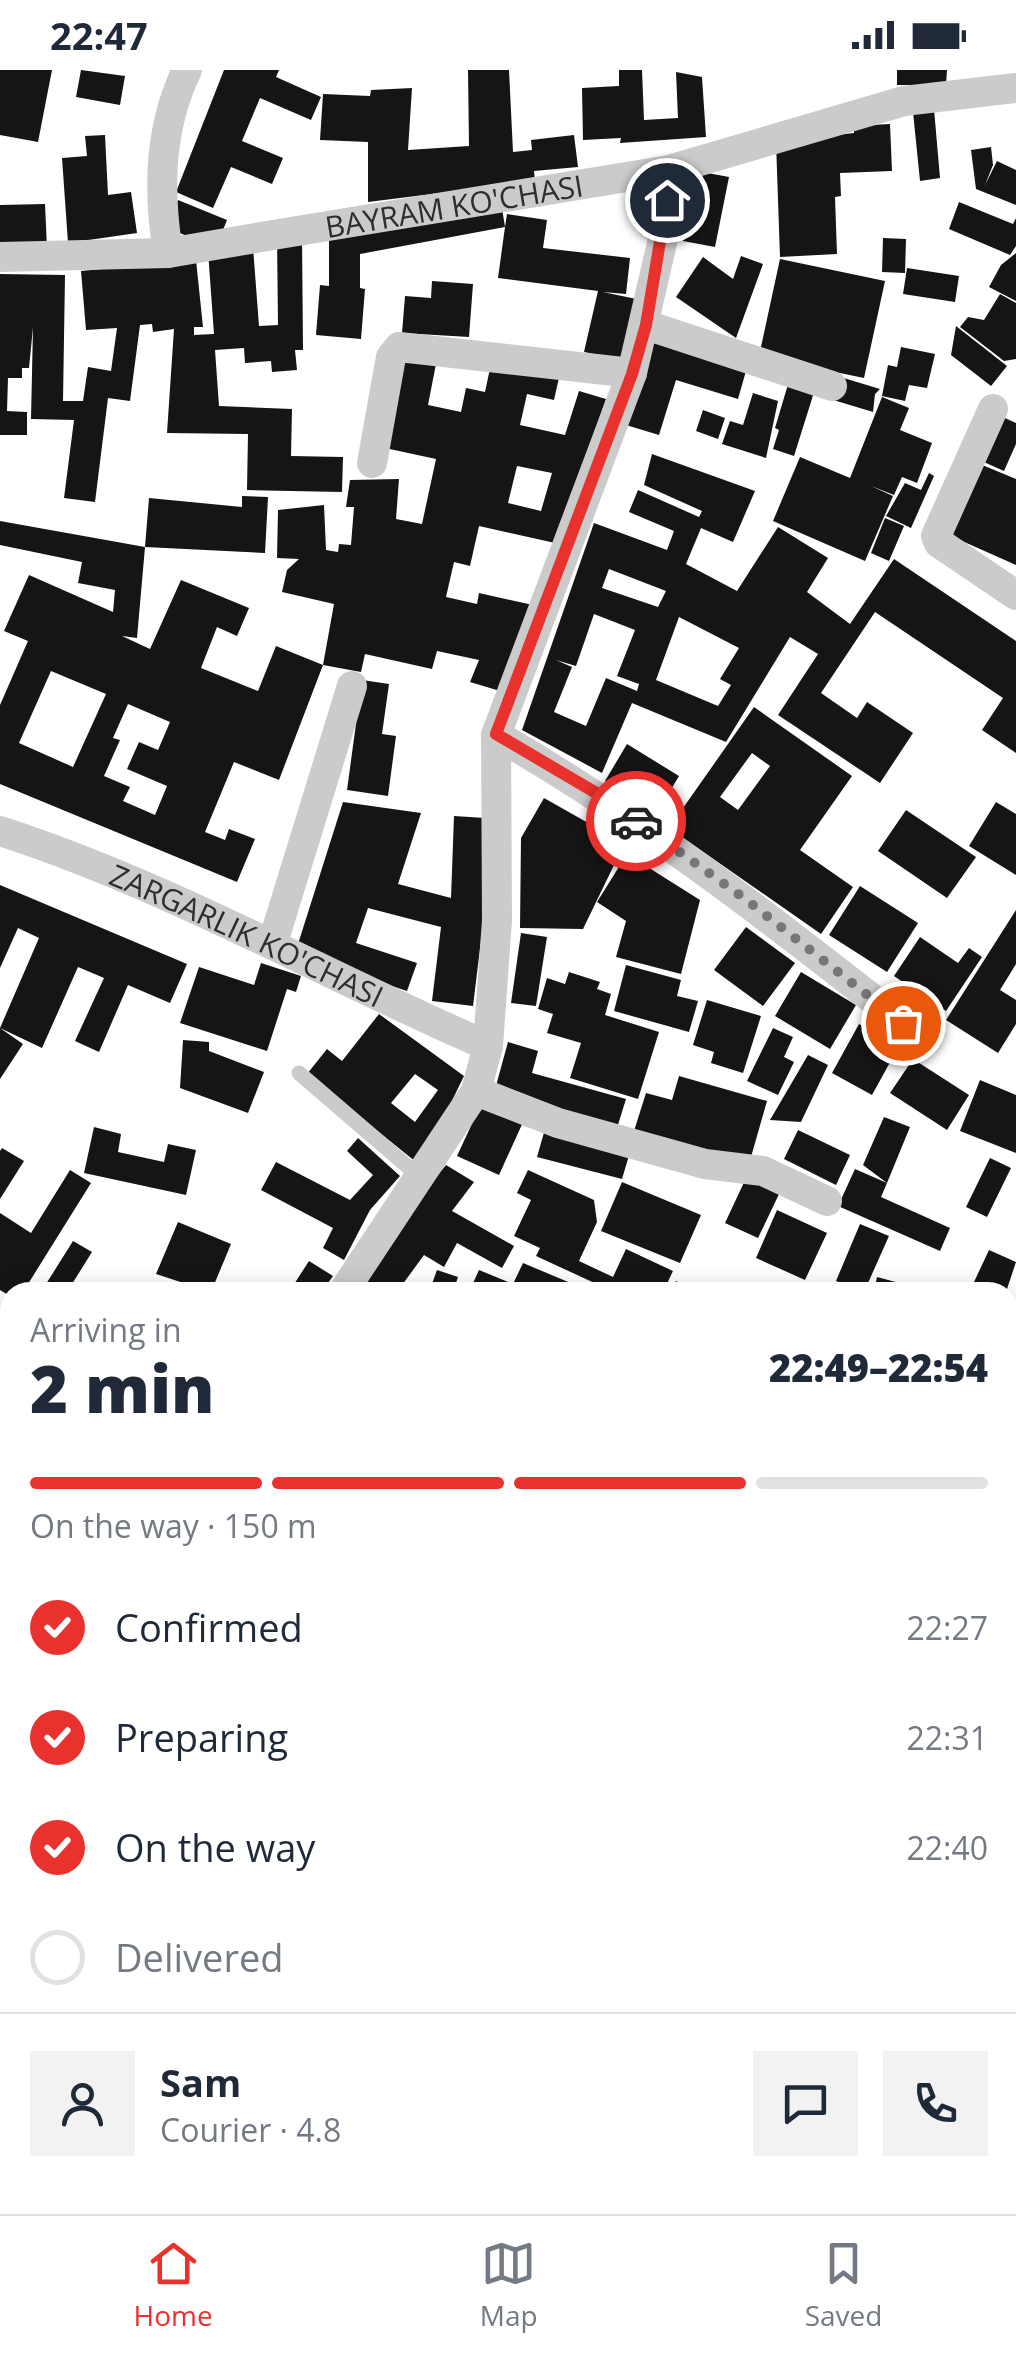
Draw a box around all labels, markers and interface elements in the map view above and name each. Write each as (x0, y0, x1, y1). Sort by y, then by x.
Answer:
text: 22:47 (50, 9, 148, 61)
pin (625, 158, 710, 243)
street label: BAYRAM KO'CHASI (322, 164, 586, 247)
icon: home (640, 173, 695, 228)
courier (586, 771, 686, 871)
icon: car (609, 794, 664, 849)
street label: ZARGARLIK KO'CHASI (104, 853, 390, 1016)
pin (861, 981, 946, 1066)
icon: bag (876, 996, 931, 1051)
text: Arriving in (30, 1308, 182, 1351)
text: 22:49–22:54 (769, 1341, 988, 1393)
text: 2 min (30, 1344, 215, 1432)
text: On the way · 150 m (30, 1504, 317, 1547)
icon: check (30, 1600, 85, 1655)
text: Confirmed (115, 1601, 303, 1653)
text: 22:27 (906, 1606, 988, 1649)
icon: check (30, 1710, 85, 1765)
text: Preparing (115, 1711, 288, 1763)
text: 22:31 (906, 1716, 988, 1759)
icon: check (30, 1820, 85, 1875)
text: On the way (115, 1821, 315, 1873)
text: 22:40 (906, 1826, 988, 1869)
text: Delivered (115, 1931, 284, 1983)
button: person (30, 2051, 135, 2156)
button: chat (753, 2051, 858, 2156)
button: phone (883, 2051, 988, 2156)
text: Sam (160, 2056, 241, 2108)
text: Courier · 4.8 (160, 2108, 341, 2151)
tab: Home (134, 2236, 213, 2334)
tab: Map (480, 2236, 538, 2334)
tab: Saved (805, 2236, 882, 2334)

